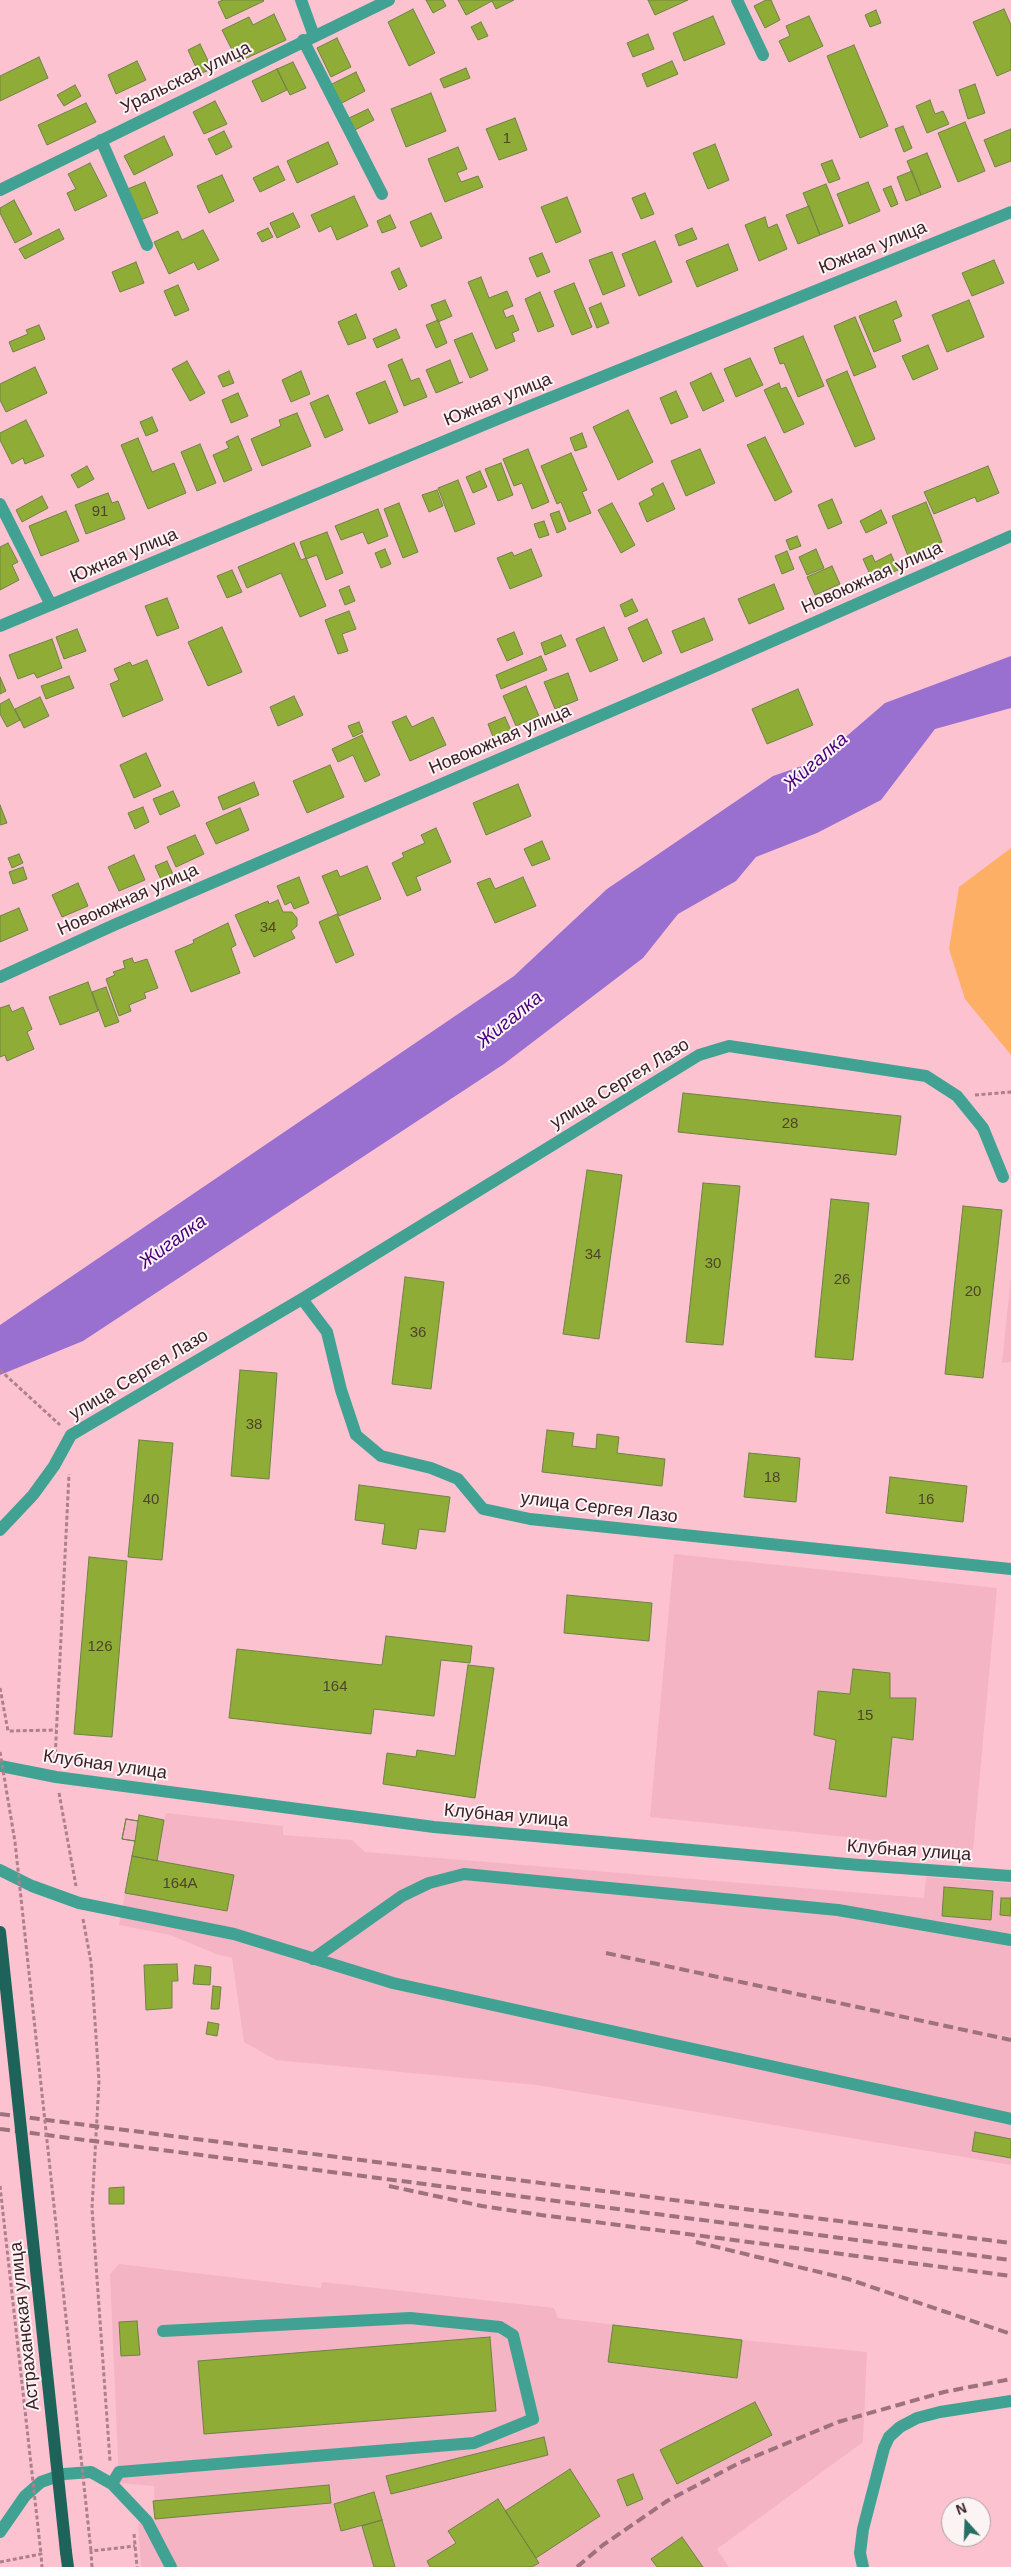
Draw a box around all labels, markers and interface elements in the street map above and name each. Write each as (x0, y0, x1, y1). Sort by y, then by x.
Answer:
street label: Уральская улица (117, 37, 255, 119)
house number: 1 (503, 130, 511, 148)
street label: Южная улица (816, 217, 930, 279)
street label: Южная улица (441, 369, 555, 431)
house number: 91 (92, 503, 108, 521)
street label: Южная улица (67, 524, 181, 588)
street label: Новоюжная улица (798, 537, 946, 619)
street label: Новоюжная улица (426, 700, 574, 780)
water label: Жигалка (779, 728, 853, 796)
street label: Новоюжная улица (54, 859, 202, 941)
house number: 34 (260, 919, 276, 937)
water label: Жигалка (473, 987, 547, 1053)
street label: улица Сергея Лазо (547, 1034, 693, 1134)
house number: 28 (782, 1115, 798, 1133)
water label: Жигалка (135, 1210, 211, 1274)
house number: 34 (585, 1246, 601, 1264)
house number: 30 (705, 1255, 721, 1273)
house number: 26 (834, 1271, 850, 1289)
house number: 20 (965, 1283, 981, 1301)
house number: 36 (410, 1324, 426, 1342)
street label: улица Сергея Лазо (66, 1325, 212, 1425)
house number: 38 (246, 1416, 262, 1434)
house number: 18 (764, 1469, 780, 1487)
street label: улица Сергея Лазо (519, 1488, 679, 1528)
house number: 40 (143, 1491, 159, 1509)
house number: 16 (918, 1491, 934, 1509)
house number: 126 (87, 1638, 113, 1656)
house number: 164 (322, 1678, 348, 1696)
house number: 15 (857, 1707, 873, 1725)
street label: Клубная улица (42, 1746, 168, 1784)
street label: Клубная улица (443, 1800, 569, 1832)
street label: Клубная улица (846, 1836, 972, 1866)
house number: 164А (162, 1875, 198, 1893)
street label: Астраханская улица (5, 2241, 45, 2411)
north arrow (941, 2497, 991, 2547)
text: N (954, 2500, 969, 2518)

